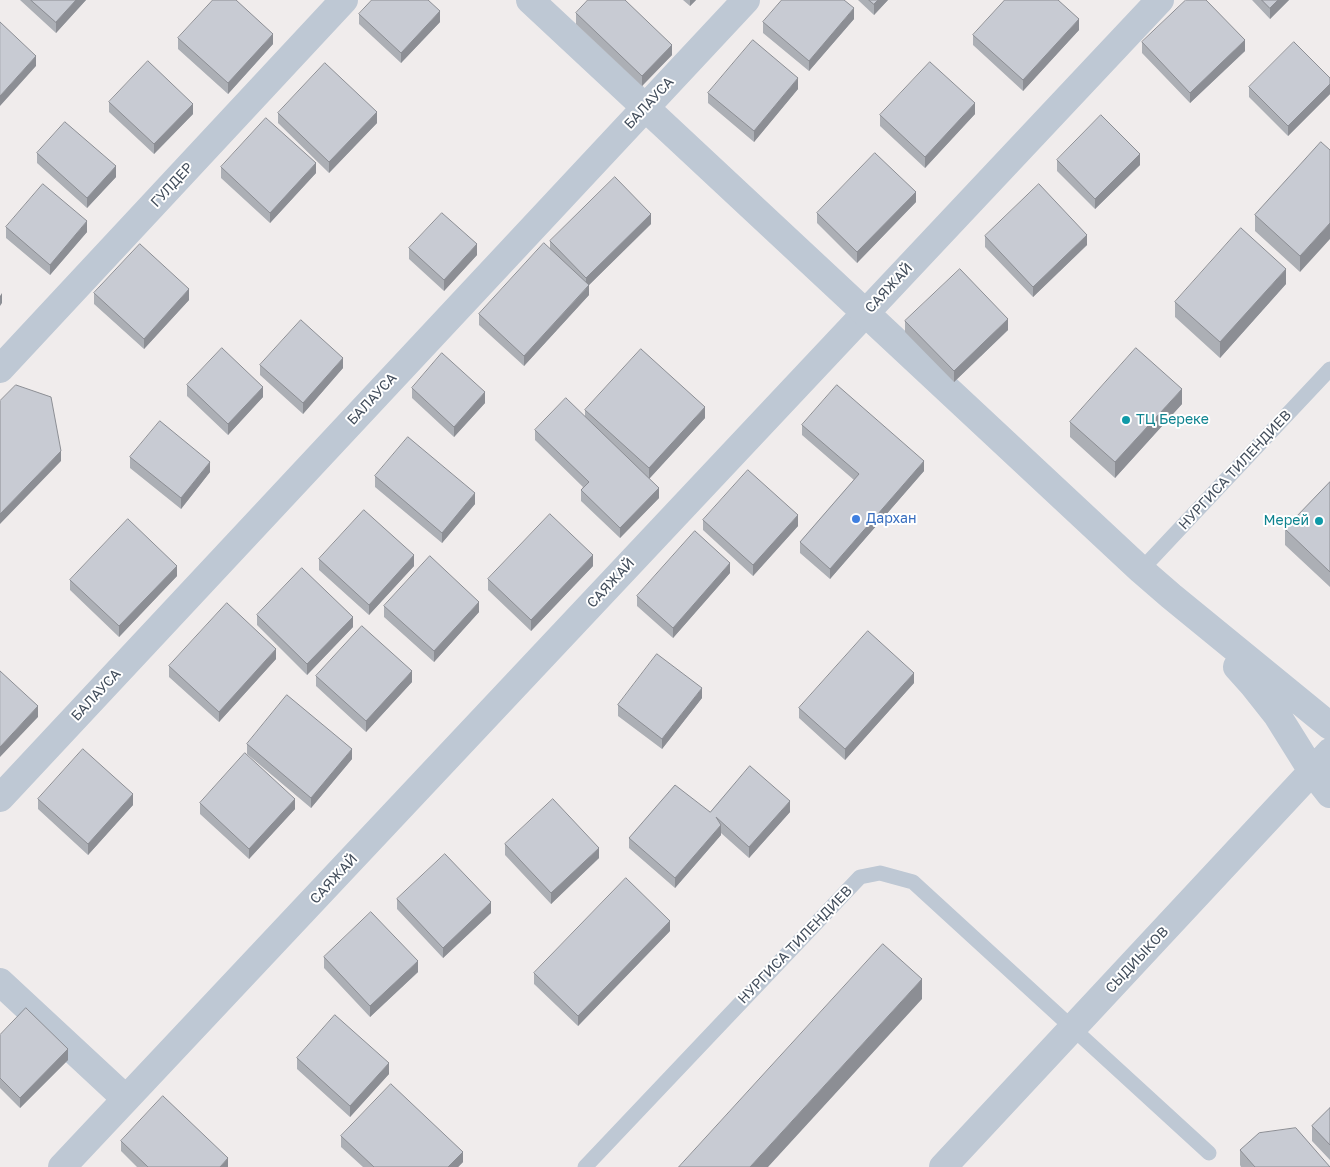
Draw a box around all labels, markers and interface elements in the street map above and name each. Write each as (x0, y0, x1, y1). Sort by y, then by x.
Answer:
street label: БАЛАУСА (621, 74, 677, 132)
street label: ГУЛДЕР (147, 159, 197, 211)
street label: САЯЖАЙ (862, 260, 916, 316)
street label: БАЛАУСА (344, 370, 400, 428)
street label: НУРГИСА ТИЛЕНДИЕВ (1175, 407, 1295, 533)
place label: ТЦ Береке (1136, 412, 1209, 428)
marker: ТЦ Береке (1120, 414, 1132, 426)
place label: Дархан (866, 511, 916, 527)
marker: Дархан (850, 513, 862, 525)
place label: Мерей (1264, 513, 1309, 529)
marker: Мерей (1313, 515, 1325, 527)
street label: САЯЖАЙ (584, 555, 638, 611)
street label: БАЛАУСА (68, 666, 124, 724)
street label: САЯЖАЙ (307, 851, 361, 907)
street label: НУРГИСА ТИЛЕНДИЕВ (734, 883, 856, 1007)
street label: СЫДИЫКОВ (1102, 923, 1172, 997)

